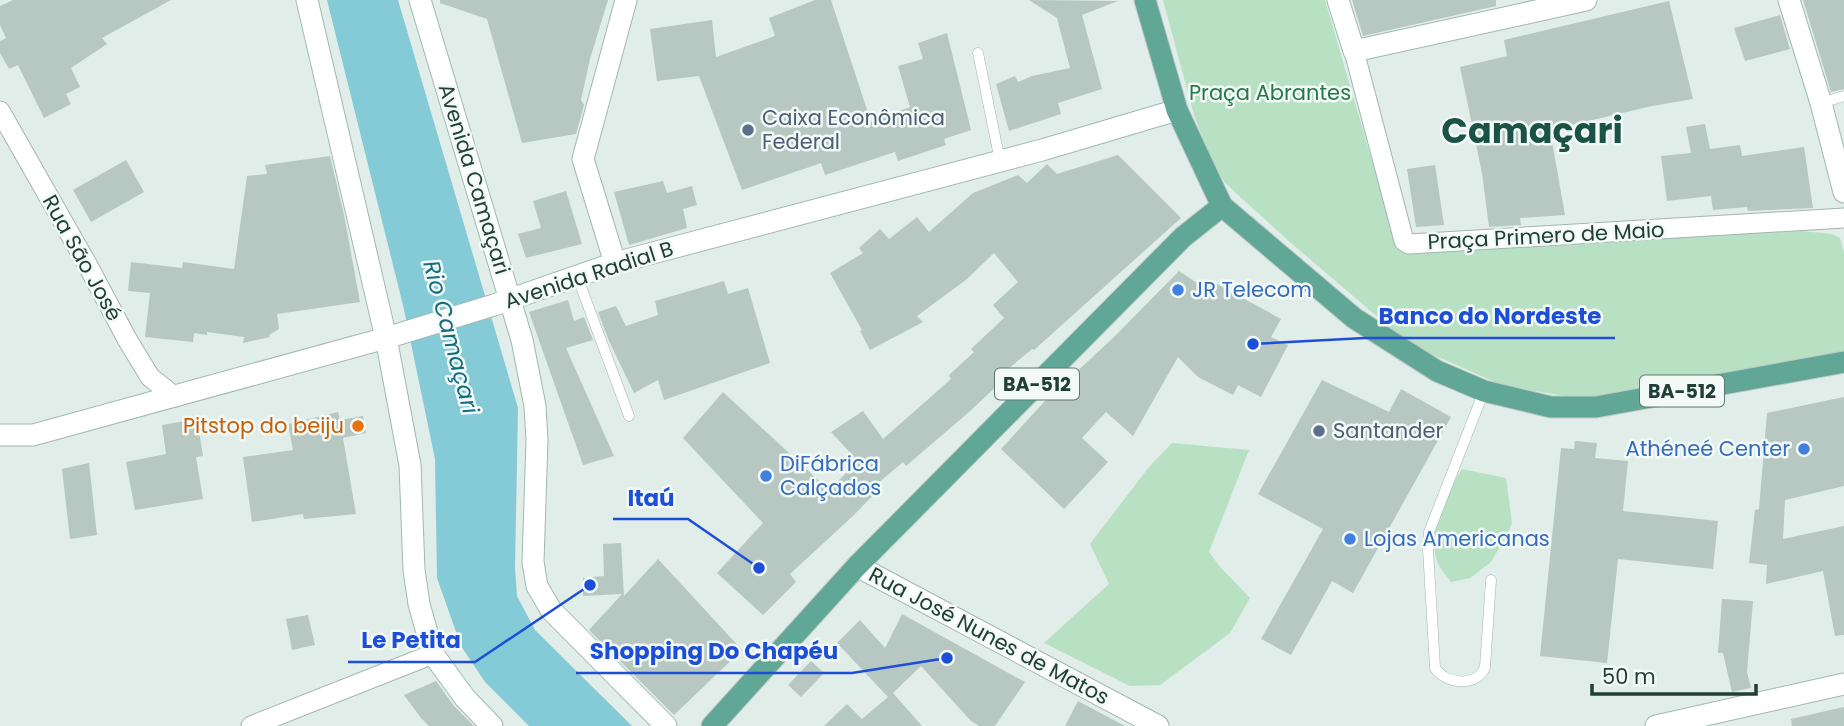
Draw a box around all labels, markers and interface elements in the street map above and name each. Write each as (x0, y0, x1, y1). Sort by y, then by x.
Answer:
park label: Praça Abrantes (1189, 78, 1351, 107)
street label: Avenida Camaçari (432, 80, 517, 278)
place label: Caixa Econômica Federal (762, 103, 945, 156)
district label: Camaçari (1441, 106, 1623, 155)
marker: Caixa Econômica Federal (740, 122, 756, 138)
street label: Rua São José (36, 189, 129, 326)
street label: Praça Primero de Maio (1427, 215, 1665, 256)
street label: Avenida Radial B (501, 234, 677, 315)
water label: Rio Camaçari (415, 257, 487, 418)
place label: JR Telecom (1192, 275, 1312, 304)
marker: JR Telecom (1170, 282, 1186, 298)
callout: Banco do Nordeste (1365, 294, 1615, 338)
text: Banco do Nordeste (1379, 300, 1601, 332)
road number: BA-512 (995, 368, 1079, 400)
road number: BA-512 (1640, 376, 1724, 406)
place label: Pitstop do beiju (183, 411, 344, 440)
place label: Santander (1333, 416, 1443, 445)
marker: Pitstop do beiju (350, 418, 366, 434)
marker: Santander (1311, 423, 1327, 439)
place label: Athéneé Center (1625, 434, 1790, 463)
marker: Athéneé Center (1796, 441, 1812, 457)
place label: DiFábrica Calçados (780, 449, 881, 502)
marker: DiFábrica Calçados (758, 468, 774, 484)
callout: Itaú (613, 475, 688, 519)
text: Itaú (627, 482, 675, 514)
place label: Lojas Americanas (1364, 524, 1550, 553)
marker: Lojas Americanas (1342, 531, 1358, 547)
street label: Rua José Nunes de Matos (864, 560, 1115, 711)
callout: Le Petita (348, 618, 475, 662)
text: Le Petita (361, 624, 461, 656)
callout: Shopping Do Chapéu (576, 629, 852, 673)
text: Shopping Do Chapéu (590, 635, 838, 667)
scale bar (1592, 652, 1756, 696)
text: 50 m (1602, 662, 1656, 691)

